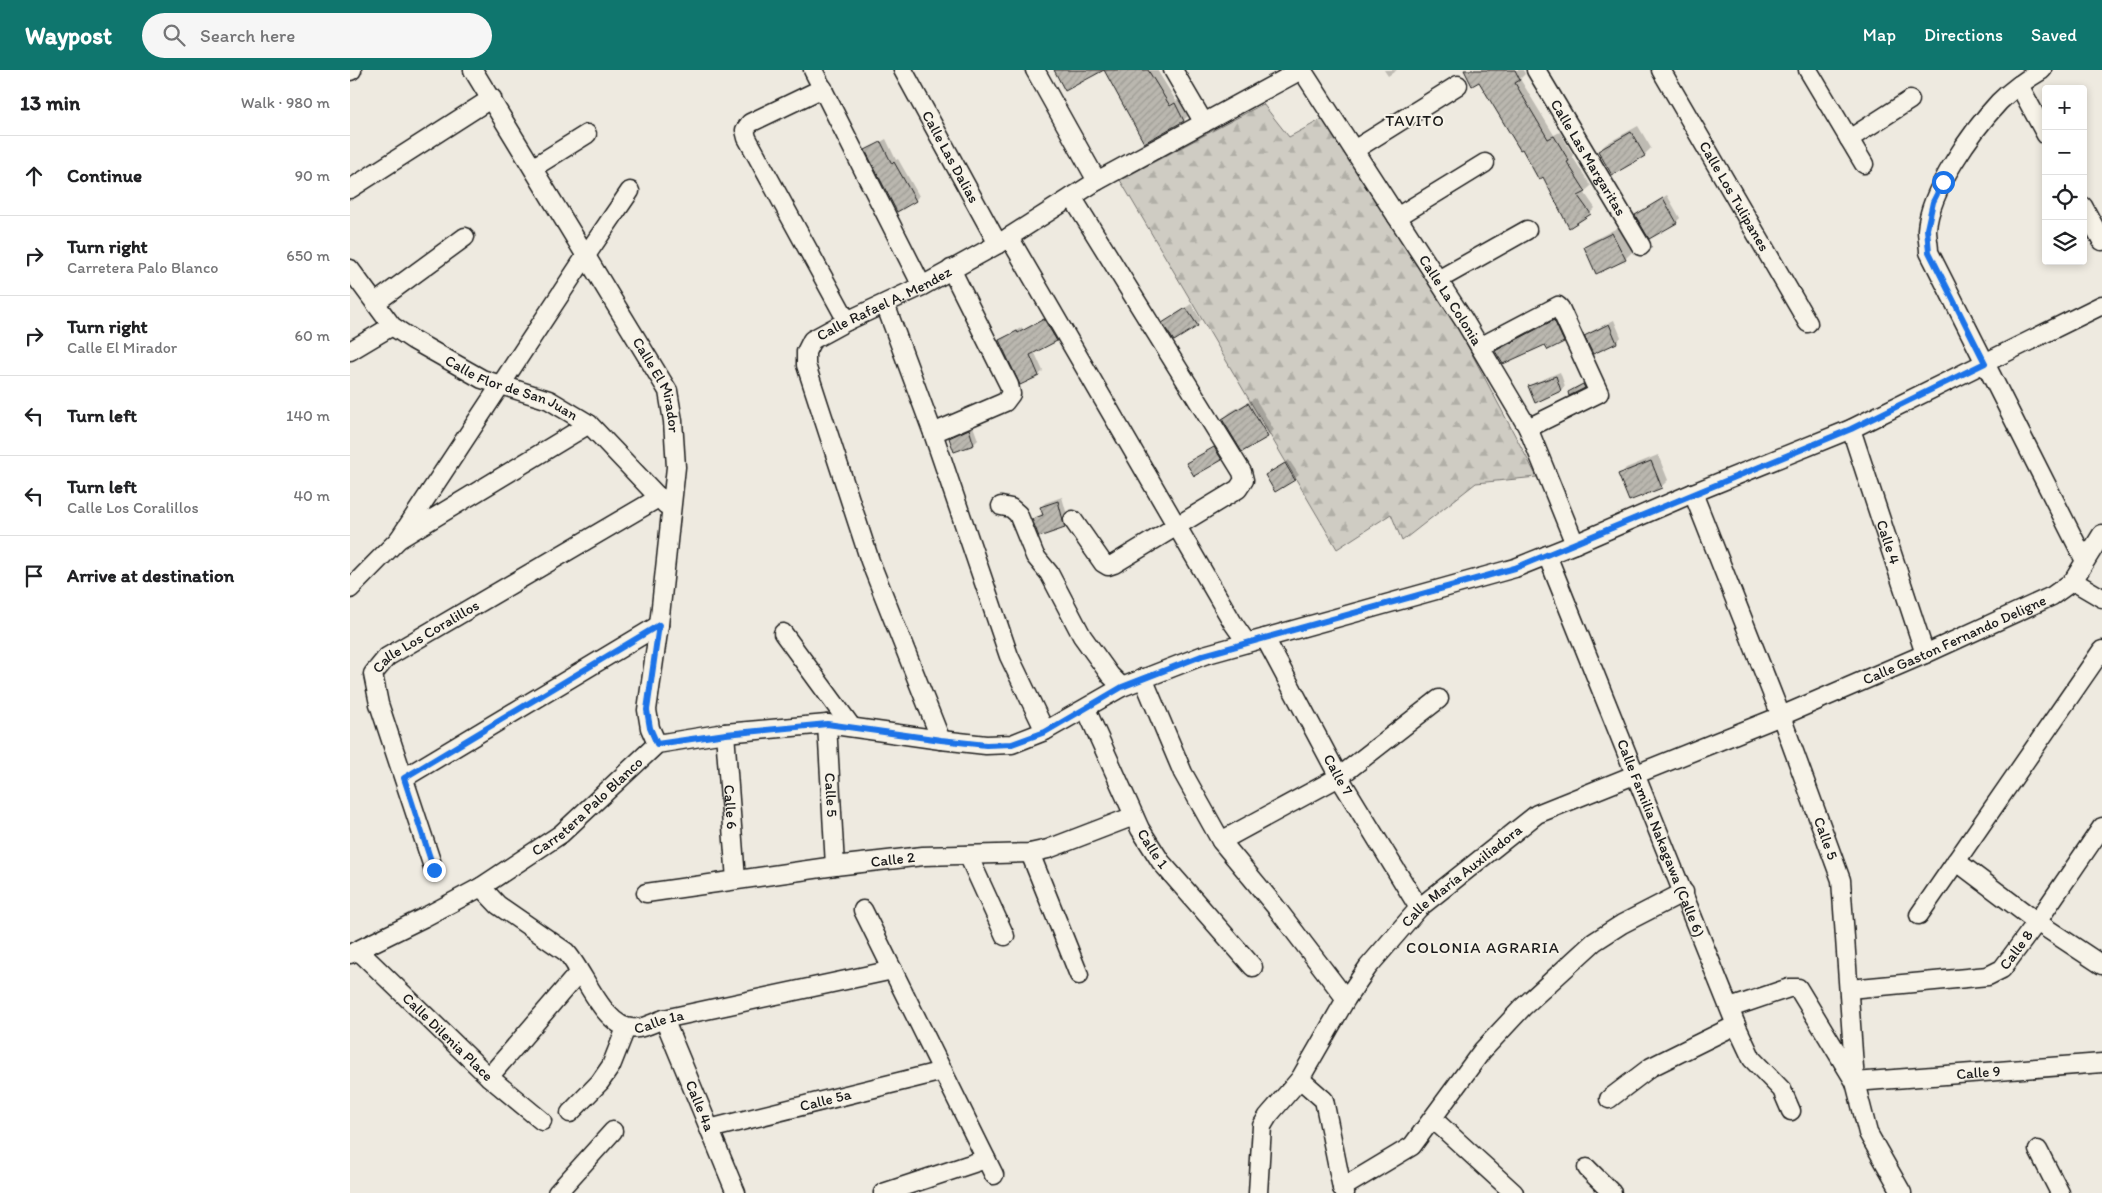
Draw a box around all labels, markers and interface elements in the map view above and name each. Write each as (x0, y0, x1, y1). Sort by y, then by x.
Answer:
search box (142, 13, 492, 58)
text: Waypost (25, 21, 112, 50)
icon: search (160, 21, 188, 49)
text: Search here (200, 24, 295, 47)
text: Map (1863, 24, 1896, 46)
text: Directions (1924, 24, 2003, 46)
text: Saved (2031, 24, 2077, 46)
map controls (2042, 85, 2087, 265)
button: + (2042, 85, 2087, 130)
text: 13 min (20, 90, 80, 115)
text: Walk · 980 m (241, 93, 330, 112)
street label: Calle Las Margaritas (1547, 96, 1630, 219)
street label: Calle Las Dalias (918, 108, 983, 206)
district label: TAVITO (1385, 111, 1445, 130)
button: − (2042, 130, 2087, 175)
street label: Calle Los Tulipanes (1695, 138, 1773, 255)
icon: ahead (20, 162, 48, 190)
text: Continue (67, 164, 142, 187)
text: 90 m (295, 166, 330, 185)
route start (1932, 171, 1955, 194)
button: locate (2042, 175, 2087, 220)
button: layers (2042, 220, 2087, 265)
text: Turn right (67, 235, 148, 258)
icon: right (20, 242, 48, 270)
text: 650 m (286, 246, 330, 265)
street label: Calle La Colonia (1415, 251, 1486, 349)
text: Carretera Palo Blanco (67, 258, 218, 277)
street label: Calle Rafael A. Mendez (814, 262, 955, 345)
text: Turn right (67, 315, 148, 338)
icon: right (20, 322, 48, 350)
text: 60 m (295, 326, 330, 345)
street label: Calle El Mirador (628, 334, 683, 433)
text: Calle El Mirador (67, 338, 177, 357)
street label: Calle Flor de San Juan (442, 351, 582, 425)
icon: left (20, 402, 48, 430)
text: Turn left (67, 404, 137, 427)
text: 140 m (286, 406, 330, 425)
text: Turn left (67, 475, 137, 498)
icon: left (20, 482, 48, 510)
text: 40 m (293, 486, 330, 505)
text: Calle Los Coralillos (67, 498, 199, 517)
street label: Calle 4 (1873, 518, 1904, 566)
icon: arrive (20, 562, 48, 590)
text: Arrive at destination (67, 564, 234, 587)
street label: Calle Gaston Fernando Deligne (1860, 591, 2049, 689)
street label: Calle Los Coralillos (368, 596, 483, 677)
street label: Calle Familia Nakagawa (Calle 6) (1613, 736, 1709, 940)
street label: Calle 7 (1320, 751, 1357, 799)
street label: Carretera Palo Blanco (528, 753, 647, 860)
street label: Calle 5 (821, 772, 841, 818)
street label: Calle 6 (720, 784, 741, 830)
street label: Calle 5 (1810, 814, 1842, 862)
street label: Calle María Auxiliadora (1397, 820, 1526, 931)
street label: Calle 1 (1133, 826, 1172, 872)
street label: Calle 2 (870, 848, 916, 871)
route end (423, 859, 446, 882)
street label: Calle 8 (1996, 927, 2037, 973)
district label: COLONIA AGRARIA (1406, 938, 1560, 957)
street label: Calle Dilenia Place (399, 989, 497, 1085)
street label: Calle 1a (633, 1006, 686, 1038)
street label: Calle 9 (1956, 1062, 2001, 1083)
street label: Calle 4a (681, 1078, 719, 1134)
street label: Calle 5a (798, 1085, 853, 1115)

